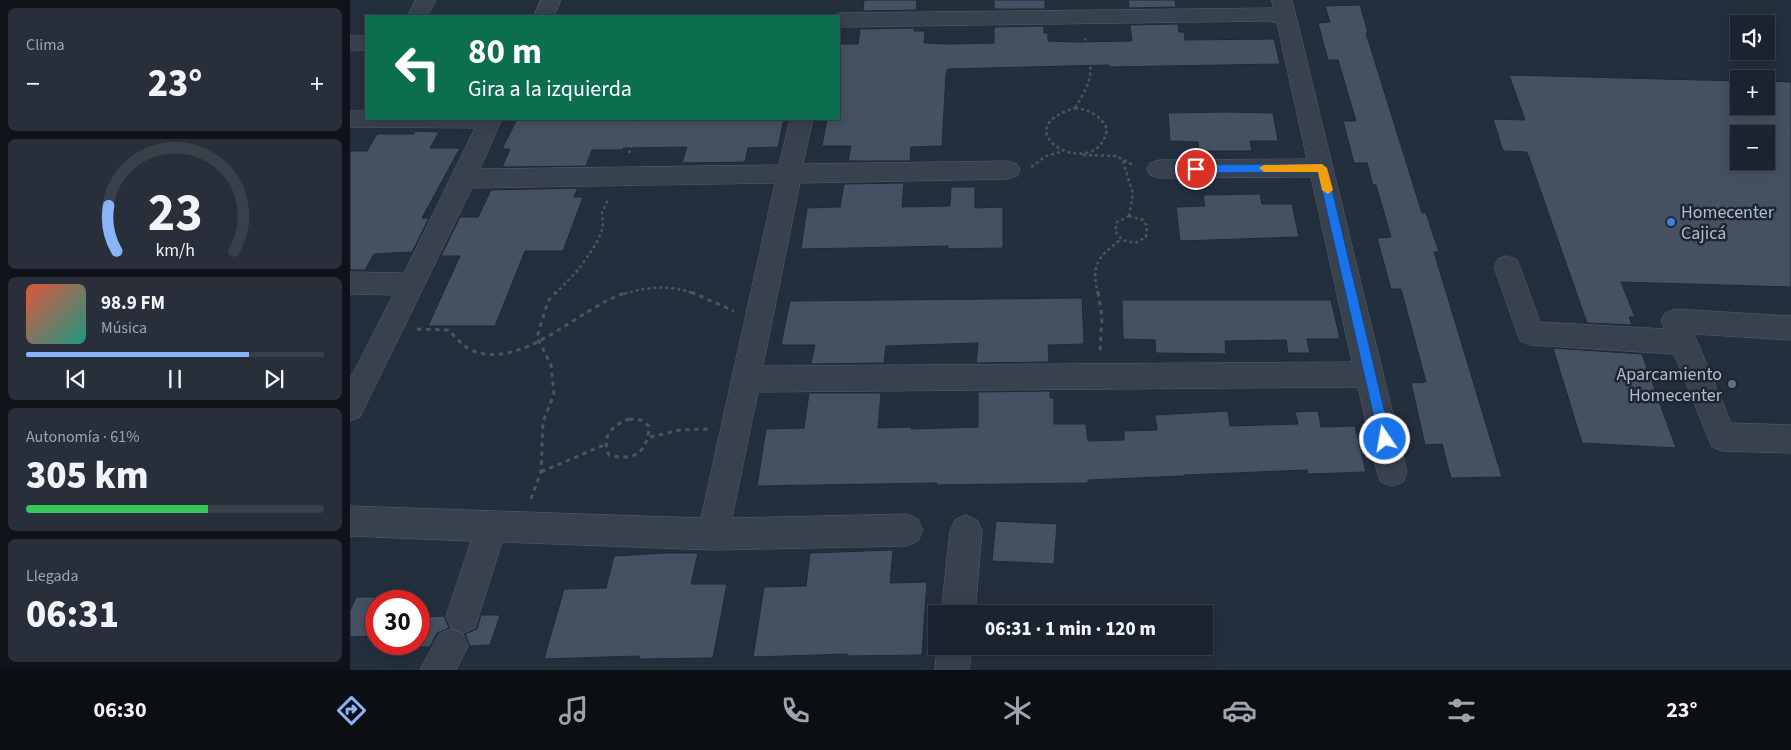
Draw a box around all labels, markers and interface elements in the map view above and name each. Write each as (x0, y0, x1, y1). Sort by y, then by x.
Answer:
map controls (1730, 15, 1775, 170)
button: sound (1730, 15, 1775, 60)
text: 80 m (468, 27, 542, 77)
text: Clima (26, 34, 64, 56)
icon: left (385, 35, 450, 100)
text: 23° (148, 57, 202, 111)
text: − (26, 64, 40, 104)
text: + (310, 64, 324, 104)
button: + (1730, 70, 1775, 115)
text: Gira a la izquierda (468, 73, 632, 105)
button: − (1730, 125, 1775, 170)
pin (1175, 148, 1217, 190)
icon: arrive (1182, 155, 1210, 183)
text: 23 (148, 177, 202, 251)
place label: Homecenter Cajicá (1681, 200, 1775, 246)
marker: Homecenter Cajicá (1665, 216, 1677, 228)
text: km/h (155, 238, 195, 263)
text: 98.9 FM (101, 290, 165, 317)
text: Música (101, 317, 147, 339)
place label: Aparcamiento Homecenter (1617, 362, 1723, 408)
icon: previous (62, 365, 90, 393)
icon: pause (161, 365, 189, 393)
icon: next (260, 365, 288, 393)
marker: Aparcamiento Homecenter (1726, 378, 1738, 390)
position arrow (1358, 412, 1410, 464)
text: Autonomía · 61% (26, 426, 139, 448)
text: 305 km (26, 449, 148, 503)
text: Llegada (26, 565, 78, 587)
text: 06:31 (26, 588, 119, 642)
speed limit sign: 30 (365, 590, 430, 655)
text: 06:31 · 1 min · 120 m (985, 616, 1156, 643)
icon: directions (334, 693, 369, 728)
icon: music (556, 693, 591, 728)
icon: phone (778, 693, 813, 728)
icon: climate (1000, 693, 1035, 728)
icon: car (1222, 693, 1257, 728)
icon: filters (1444, 693, 1479, 728)
text: 06:30 (94, 694, 147, 726)
text: 23° (1666, 694, 1697, 726)

